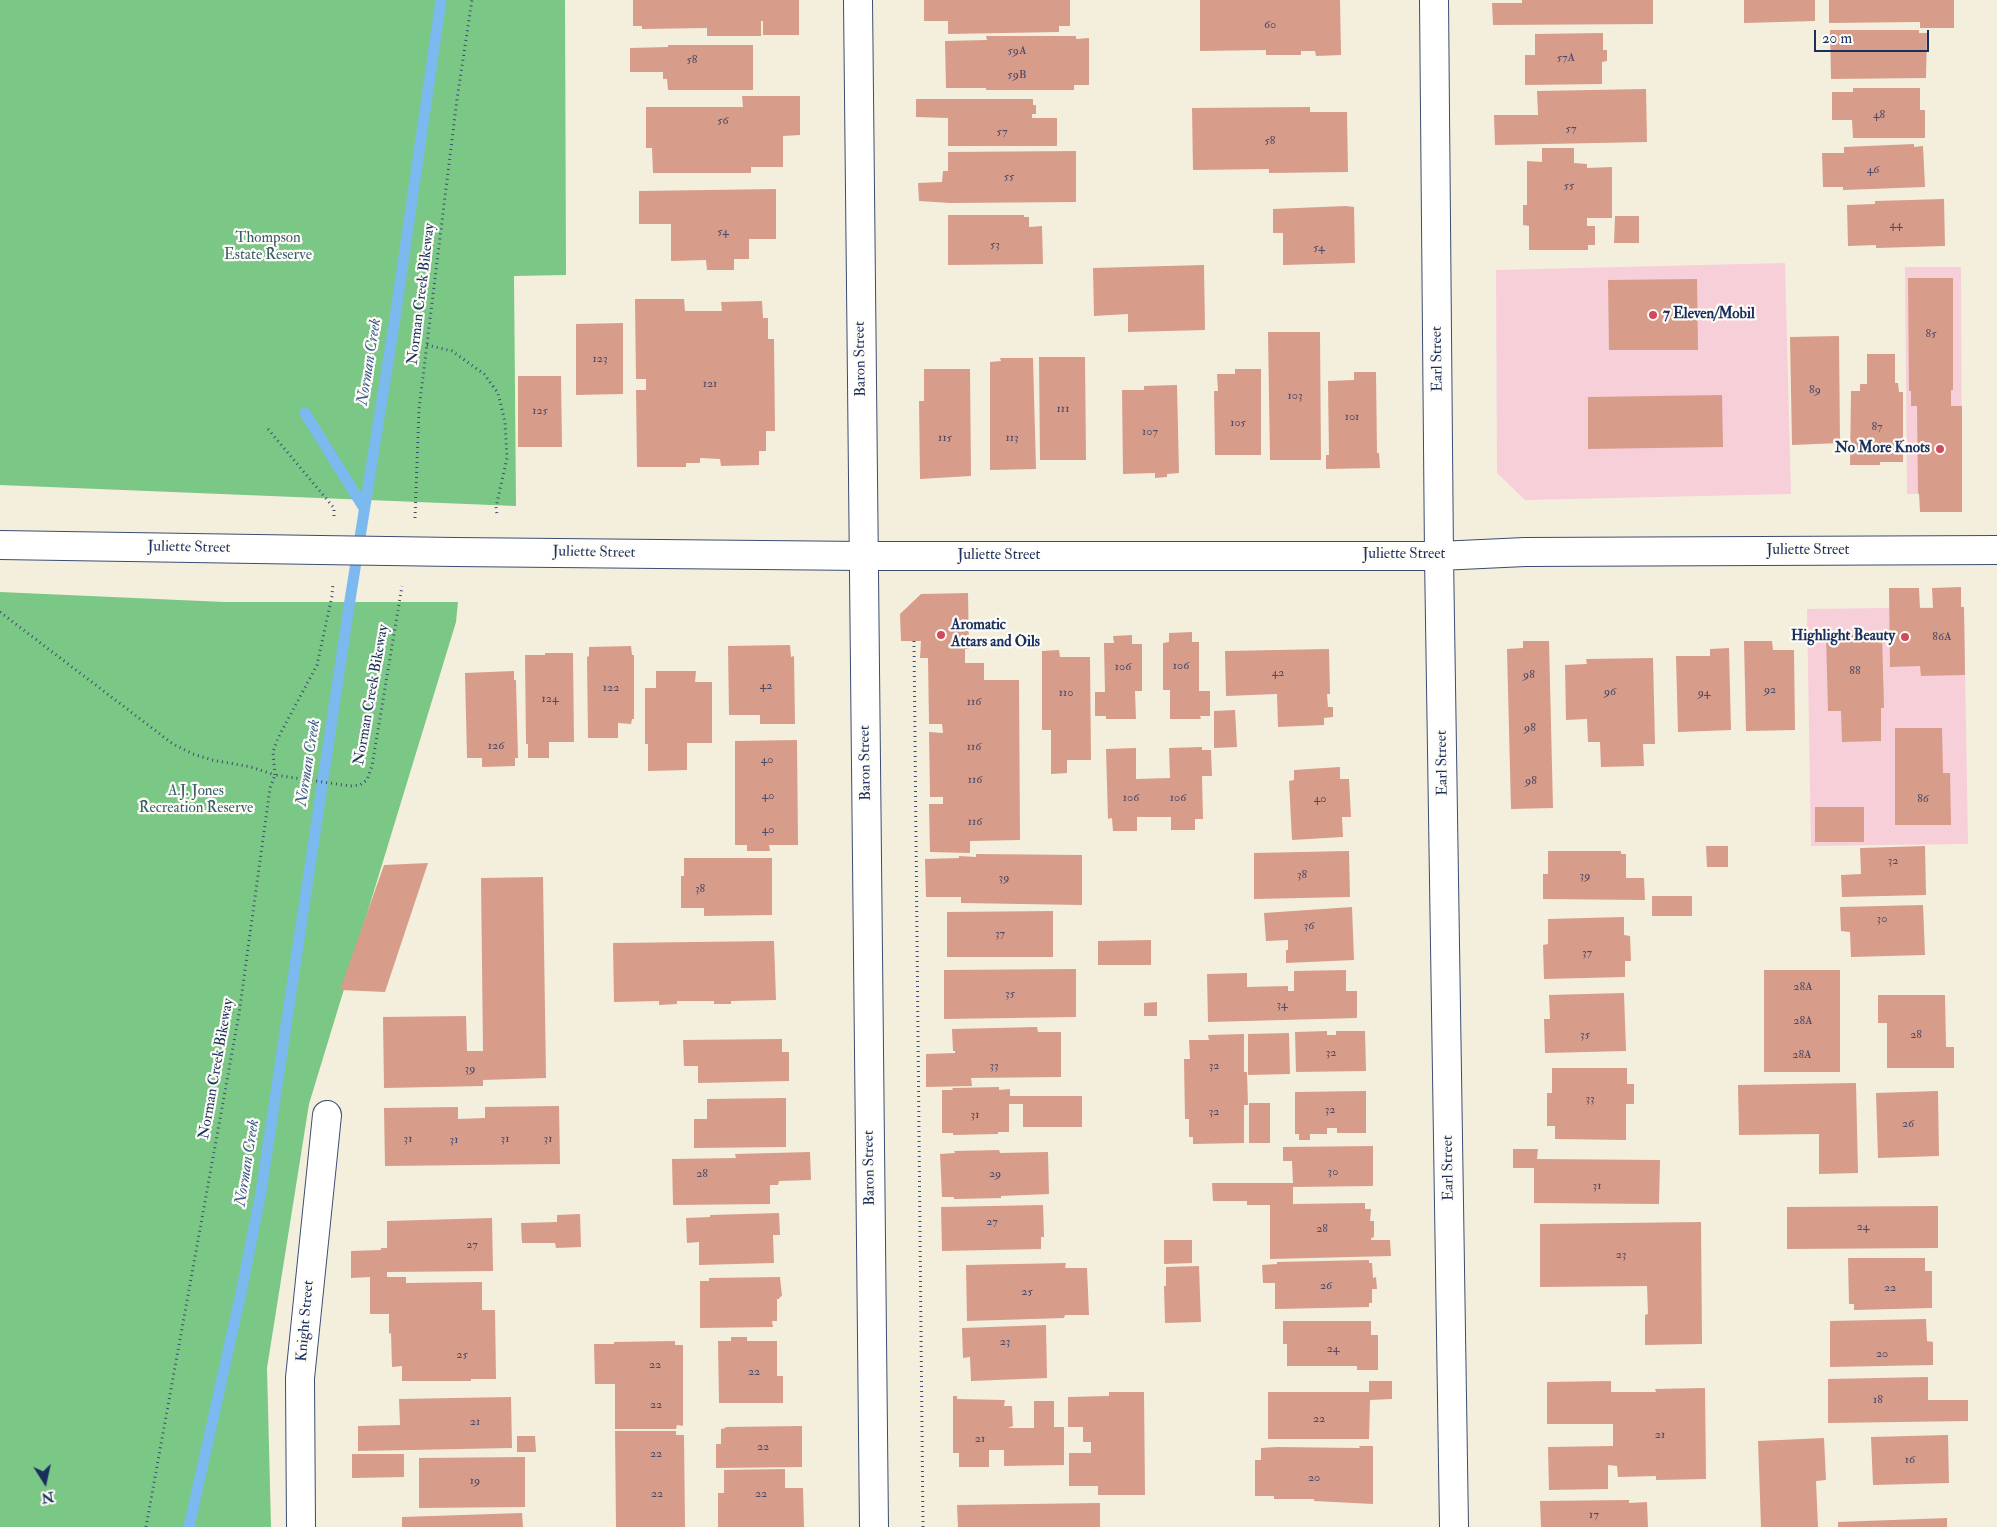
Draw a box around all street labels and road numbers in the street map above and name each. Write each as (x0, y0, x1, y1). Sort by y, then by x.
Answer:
street label: Norman Creek Bikeway (404, 222, 440, 366)
street label: Baron Street (851, 321, 871, 397)
street label: Earl Street (1428, 326, 1448, 392)
street label: Juliette Street (147, 538, 231, 558)
street label: Juliette Street (1767, 542, 1849, 560)
street label: Juliette Street (552, 543, 636, 563)
street label: Juliette Street (1363, 546, 1445, 564)
street label: Juliette Street (958, 547, 1040, 565)
street label: Norman Creek Bikeway (351, 623, 393, 767)
street label: Baron Street (856, 725, 876, 801)
street label: Earl Street (1433, 730, 1453, 796)
street label: Norman Creek Bikeway (196, 997, 238, 1141)
street label: Baron Street (860, 1130, 880, 1206)
street label: Earl Street (1439, 1135, 1459, 1201)
street label: Knight Street (293, 1280, 319, 1362)

